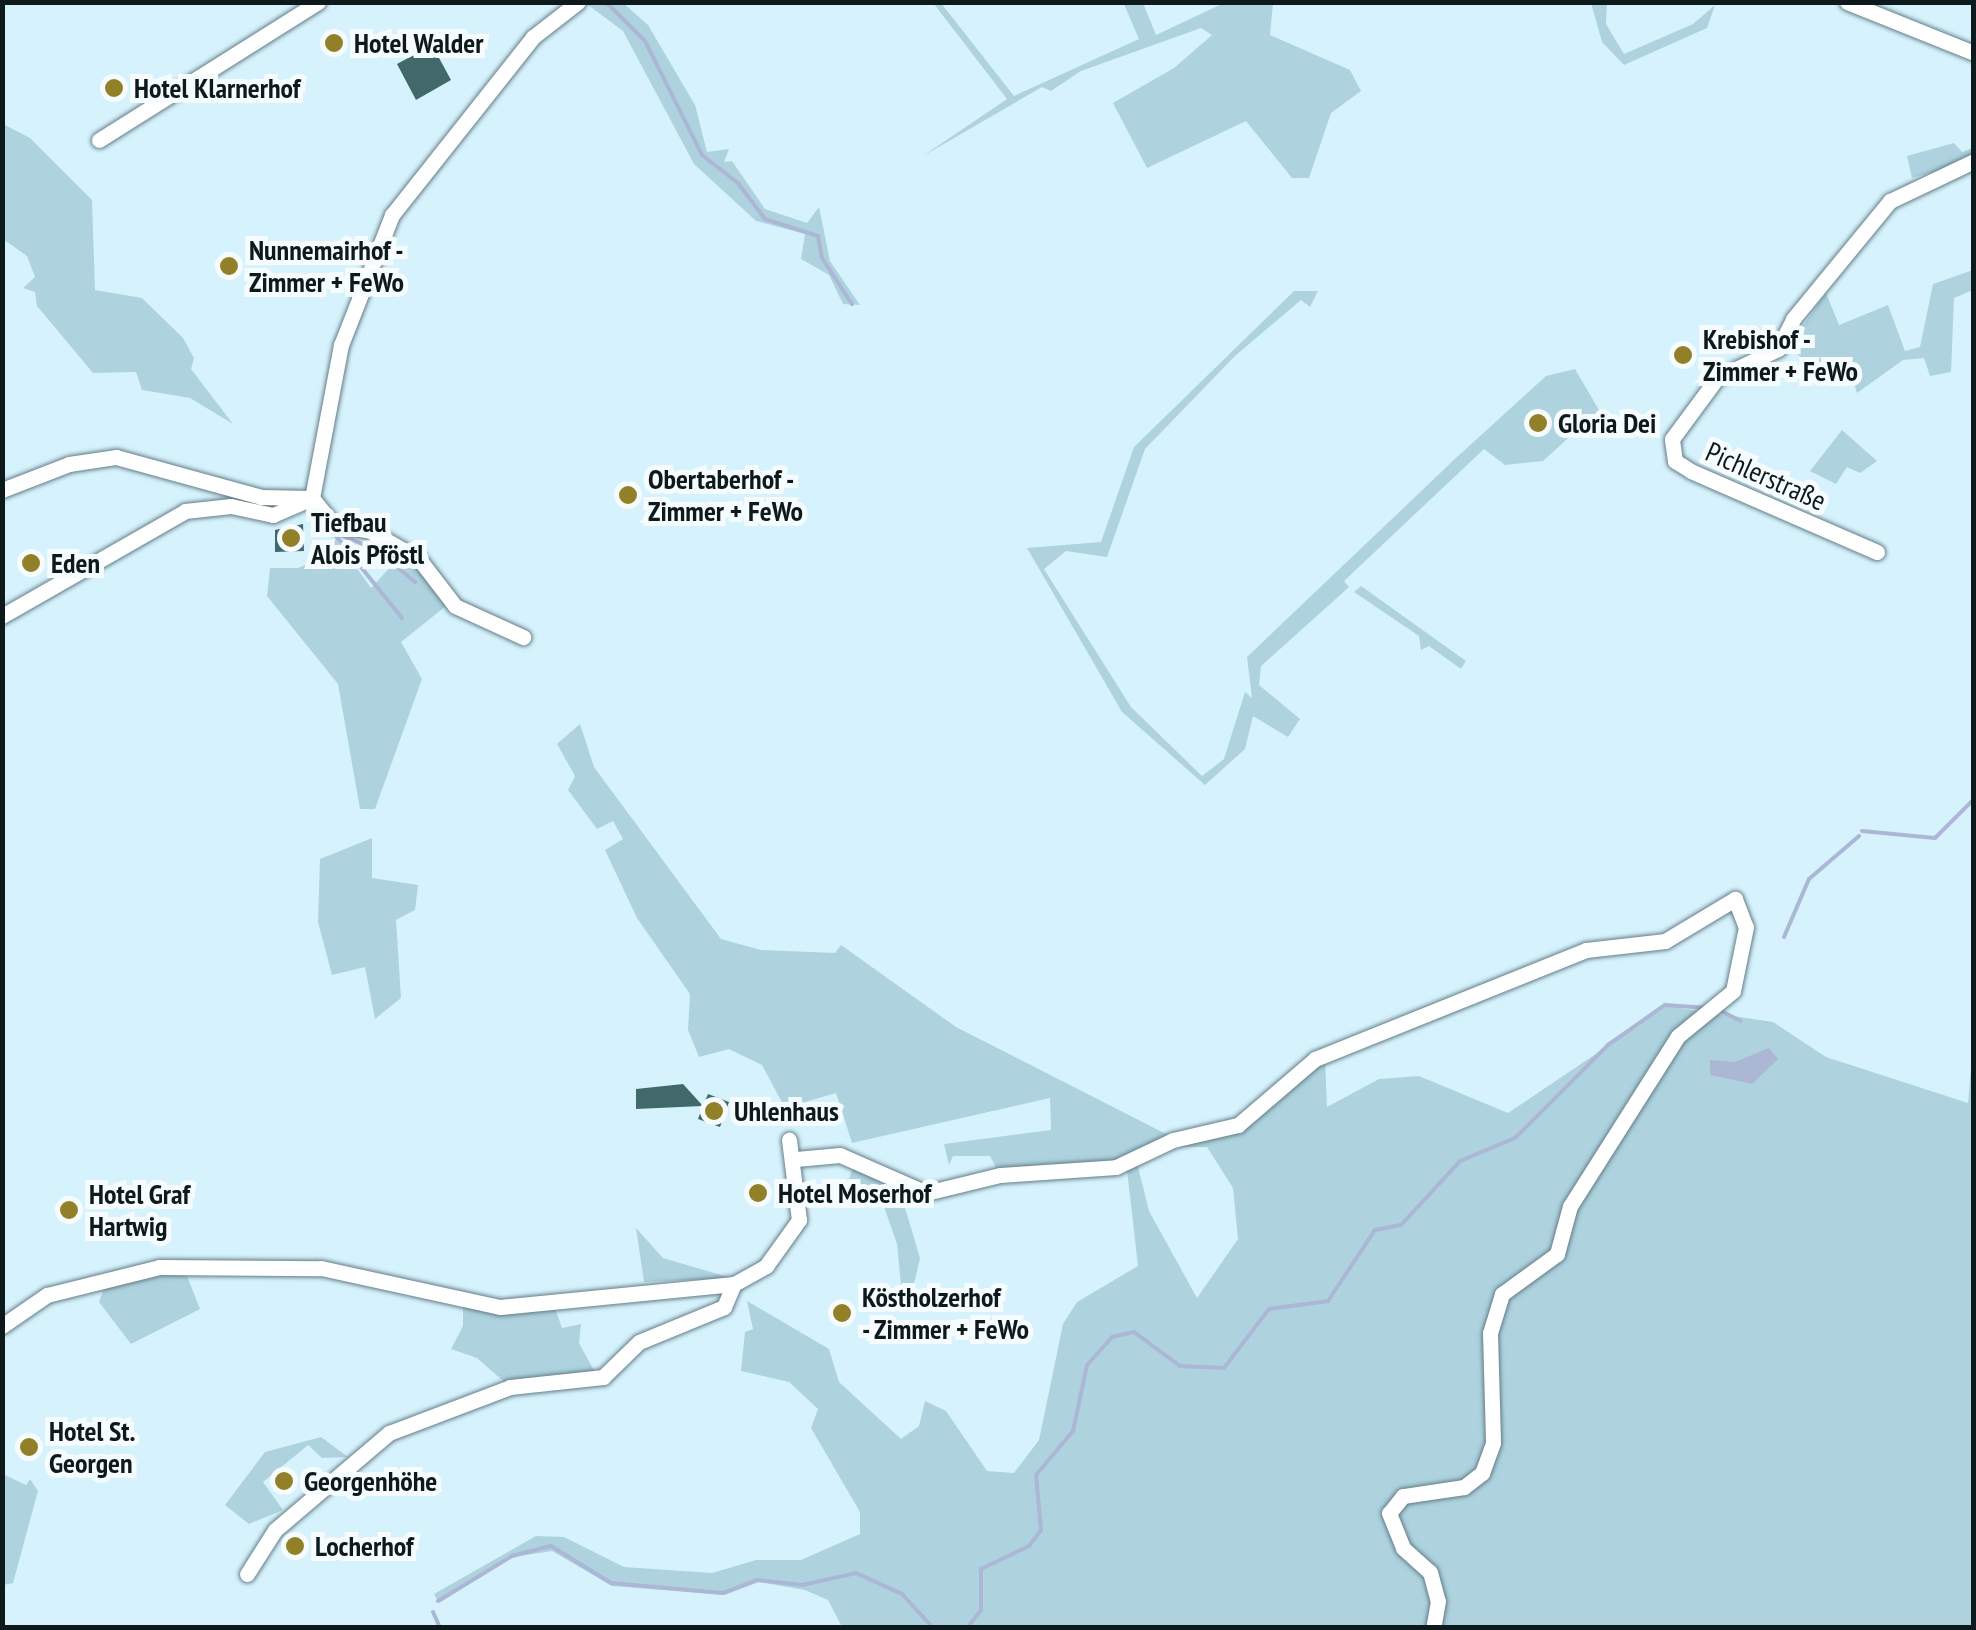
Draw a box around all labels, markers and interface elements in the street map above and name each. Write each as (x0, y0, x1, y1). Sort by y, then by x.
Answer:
place label: Hotel Walder (354, 26, 484, 60)
marker: Hotel Walder (323, 32, 345, 54)
place label: Hotel Klarnerhof (134, 71, 300, 105)
marker: Hotel Klarnerhof (103, 77, 125, 99)
place label: Nunnemairhof - Zimmer + FeWo (249, 233, 405, 299)
marker: Nunnemairhof - Zimmer + FeWo (218, 255, 240, 277)
place label: Krebishof - Zimmer + FeWo (1703, 322, 1858, 388)
marker: Krebishof - Zimmer + FeWo (1672, 344, 1694, 366)
place label: Gloria Dei (1558, 406, 1656, 440)
marker: Gloria Dei (1527, 412, 1549, 434)
street label: Pichlerstraße (1701, 435, 1831, 517)
place label: Obertaberhof - Zimmer + FeWo (648, 462, 803, 528)
marker: Obertaberhof - Zimmer + FeWo (617, 484, 639, 506)
place label: Tiefbau Alois Pföstl (311, 505, 424, 571)
marker: Tiefbau Alois Pföstl (280, 527, 302, 549)
place label: Eden (51, 546, 100, 580)
marker: Eden (20, 552, 42, 574)
place label: Uhlenhaus (734, 1094, 839, 1128)
marker: Uhlenhaus (703, 1100, 725, 1122)
place label: Hotel Moserhof (778, 1176, 931, 1210)
place label: Hotel Graf Hartwig (89, 1177, 190, 1243)
marker: Hotel Moserhof (747, 1182, 769, 1204)
marker: Hotel Graf Hartwig (58, 1199, 80, 1221)
place label: Köstholzerhof - Zimmer + FeWo (862, 1280, 1031, 1346)
marker: Köstholzerhof - Zimmer + FeWo (831, 1302, 853, 1324)
place label: Hotel St. Georgen (49, 1414, 135, 1480)
marker: Hotel St. Georgen (18, 1436, 40, 1458)
place label: Georgenhöhe (304, 1464, 437, 1498)
marker: Georgenhöhe (273, 1470, 295, 1492)
place label: Locherhof (315, 1529, 413, 1563)
marker: Locherhof (284, 1535, 306, 1557)

